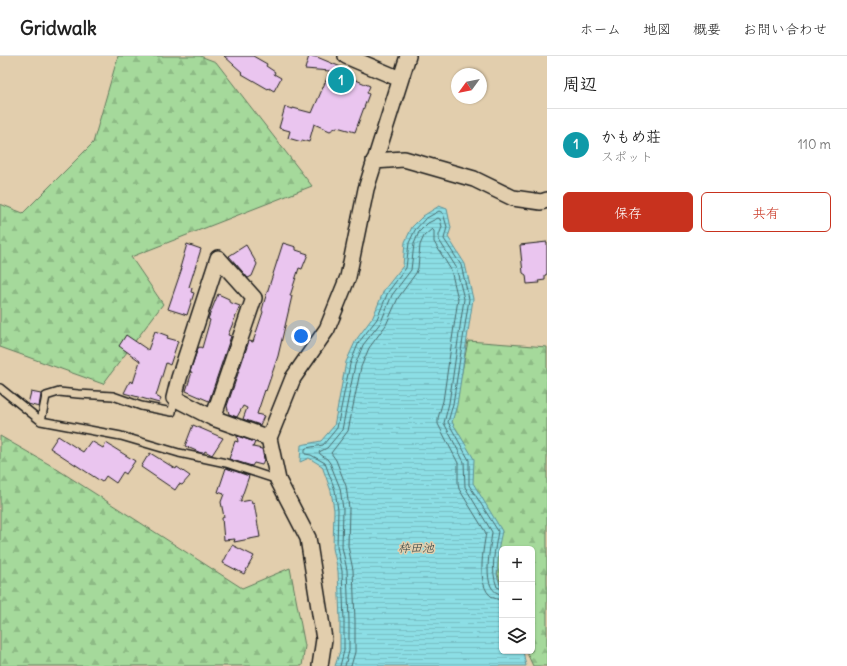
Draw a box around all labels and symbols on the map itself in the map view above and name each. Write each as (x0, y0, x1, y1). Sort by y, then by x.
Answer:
pin: 1 (328, 65, 354, 95)
north arrow (451, 68, 487, 104)
your location (291, 326, 311, 346)
water label: 枠田池 (398, 540, 435, 555)

